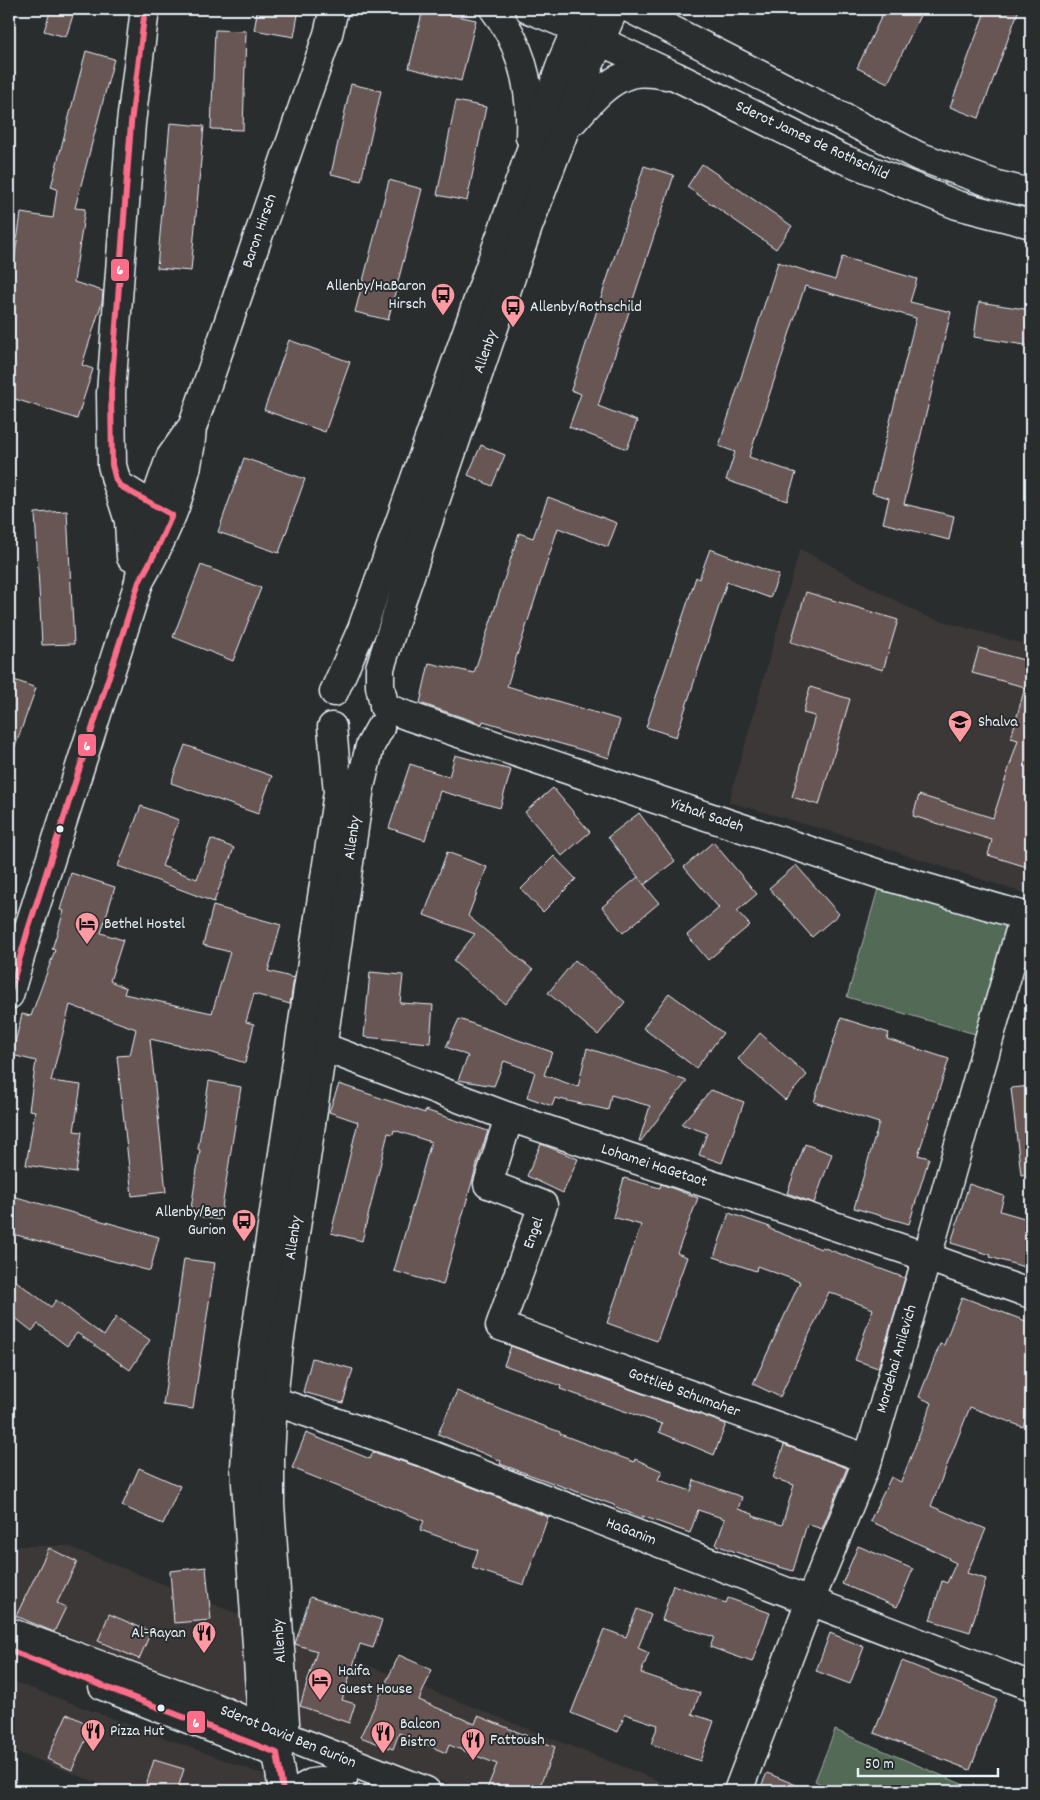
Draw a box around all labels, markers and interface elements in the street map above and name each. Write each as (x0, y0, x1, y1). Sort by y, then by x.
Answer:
street label: Sderot James de Rothschild (731, 95, 893, 187)
street label: Baron Hirsch (237, 191, 283, 271)
line badge: 6 (110, 258, 130, 282)
text: 6 (117, 261, 124, 281)
place label: Allenby/HaBaron Hirsch (326, 275, 426, 316)
bus stop icon: Allenby/HaBaron Hirsch (430, 282, 456, 316)
bus stop icon: Allenby/Rothschild (500, 294, 526, 328)
place label: Allenby/Rothschild (530, 296, 642, 319)
street label: Allenby (468, 327, 504, 377)
school or university icon: Shalva (947, 709, 973, 743)
place label: Shalva (978, 711, 1018, 734)
line badge: 6 (77, 733, 97, 757)
text: 6 (84, 737, 91, 757)
street label: Yizhak Sadeh (667, 793, 747, 839)
street label: Allenby (339, 814, 368, 861)
unlabelled marker (55, 824, 65, 834)
hotel icon: Bethel Hostel (74, 911, 100, 945)
place label: Bethel Hostel (104, 913, 185, 936)
street label: Lohamei HaGetaot (598, 1138, 710, 1194)
place label: Allenby/Ben Gurion (155, 1201, 226, 1242)
bus stop icon: Allenby/Ben Gurion (231, 1208, 257, 1242)
street label: Allenby (280, 1214, 309, 1261)
street label: Engel (518, 1214, 550, 1252)
street label: Mordehai Anilevich (871, 1302, 923, 1416)
street label: Gottlieb Schumaher (625, 1362, 743, 1424)
street label: HaGanim (602, 1512, 660, 1552)
street label: Allenby (267, 1618, 293, 1664)
restaurant icon: Al-Rayan (191, 1620, 217, 1654)
place label: Al-Rayan (131, 1622, 186, 1645)
place label: Haifa Guest House (338, 1660, 412, 1701)
hotel icon: Haifa Guest House (307, 1667, 333, 1701)
street label: Sderot David Ben Gurion (217, 1699, 359, 1775)
unlabelled marker (156, 1703, 166, 1713)
line badge: 6 (186, 1710, 206, 1734)
place label: Balcon Bistro (400, 1713, 440, 1754)
text: 6 (193, 1714, 200, 1734)
restaurant icon: Pizza Hut (80, 1718, 106, 1752)
place label: Pizza Hut (110, 1720, 165, 1743)
restaurant icon: Balcon Bistro (370, 1720, 396, 1754)
restaurant icon: Fattoush (460, 1727, 486, 1761)
place label: Fattoush (490, 1729, 545, 1752)
scale bar (858, 1745, 998, 1777)
text: 50 m (865, 1754, 894, 1776)

